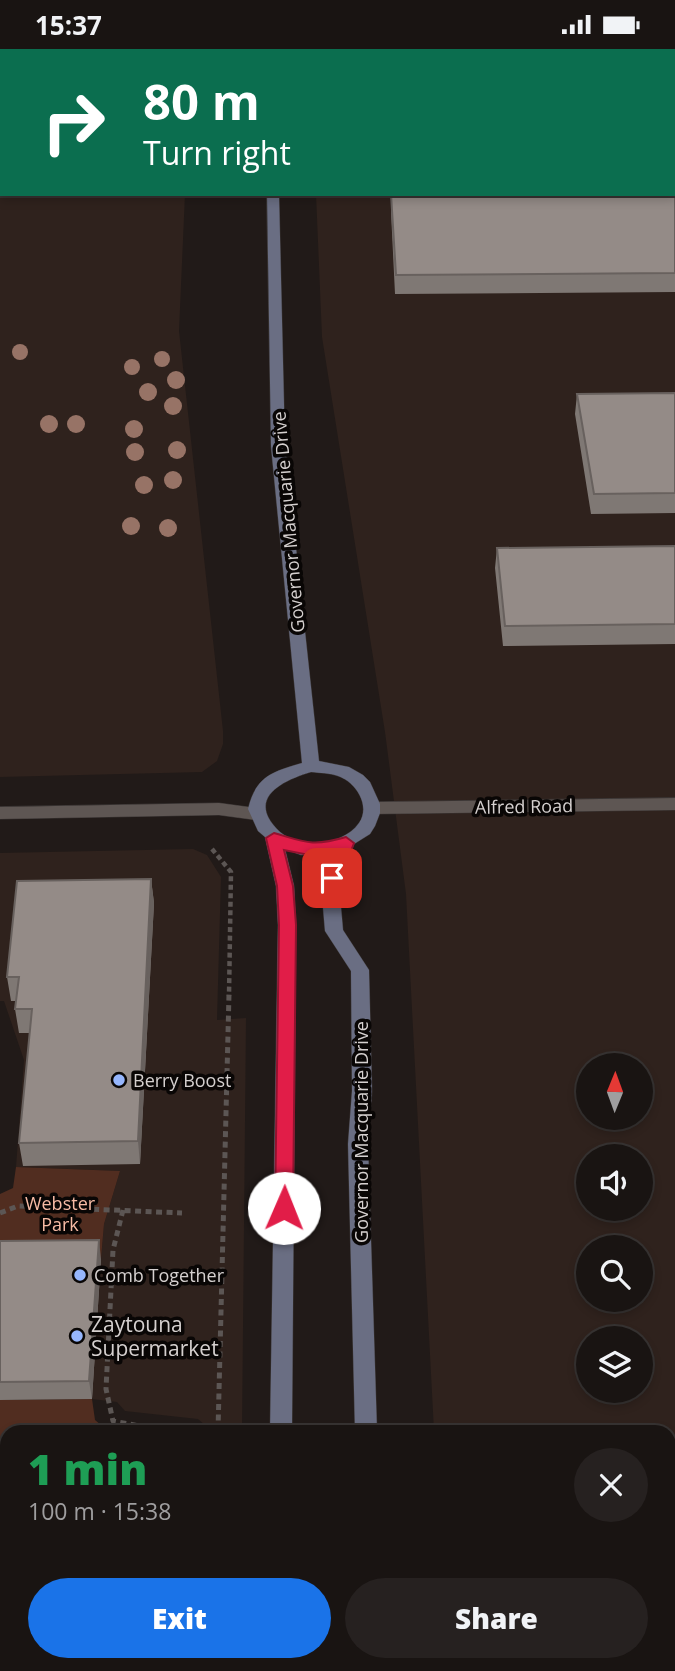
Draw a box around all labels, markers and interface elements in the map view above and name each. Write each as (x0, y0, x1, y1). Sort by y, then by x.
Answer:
text: 15:37 (35, 7, 102, 43)
text: 80 m (143, 68, 260, 134)
icon: right (28, 77, 119, 168)
text: Turn right (143, 131, 291, 174)
street label: Governor Macquarie Drive (266, 410, 310, 634)
street label: Alfred Road (475, 793, 573, 819)
pin (302, 848, 362, 908)
icon: arrive (313, 859, 351, 897)
street label: Governor Macquarie Drive (349, 1021, 373, 1243)
north arrow (576, 1053, 653, 1131)
map controls (576, 1053, 653, 1403)
place label: Berry Boost (133, 1068, 231, 1092)
marker: Berry Boost (111, 1072, 127, 1088)
button: sound (576, 1144, 653, 1221)
position arrow (247, 1171, 321, 1245)
park label: Webster Park (25, 1191, 96, 1236)
button: search (576, 1235, 653, 1312)
place label: Comb Together (94, 1263, 225, 1287)
marker: Comb Together (72, 1267, 88, 1283)
place label: Zaytouna Supermarket (91, 1310, 219, 1362)
button: layers (576, 1326, 653, 1403)
marker: Zaytouna Supermarket (69, 1328, 85, 1344)
text: 1 min (28, 1440, 147, 1497)
button: close (574, 1448, 648, 1522)
text: 100 m · 15:38 (28, 1495, 171, 1527)
button: Exit (28, 1578, 331, 1658)
button: Share (345, 1578, 648, 1658)

